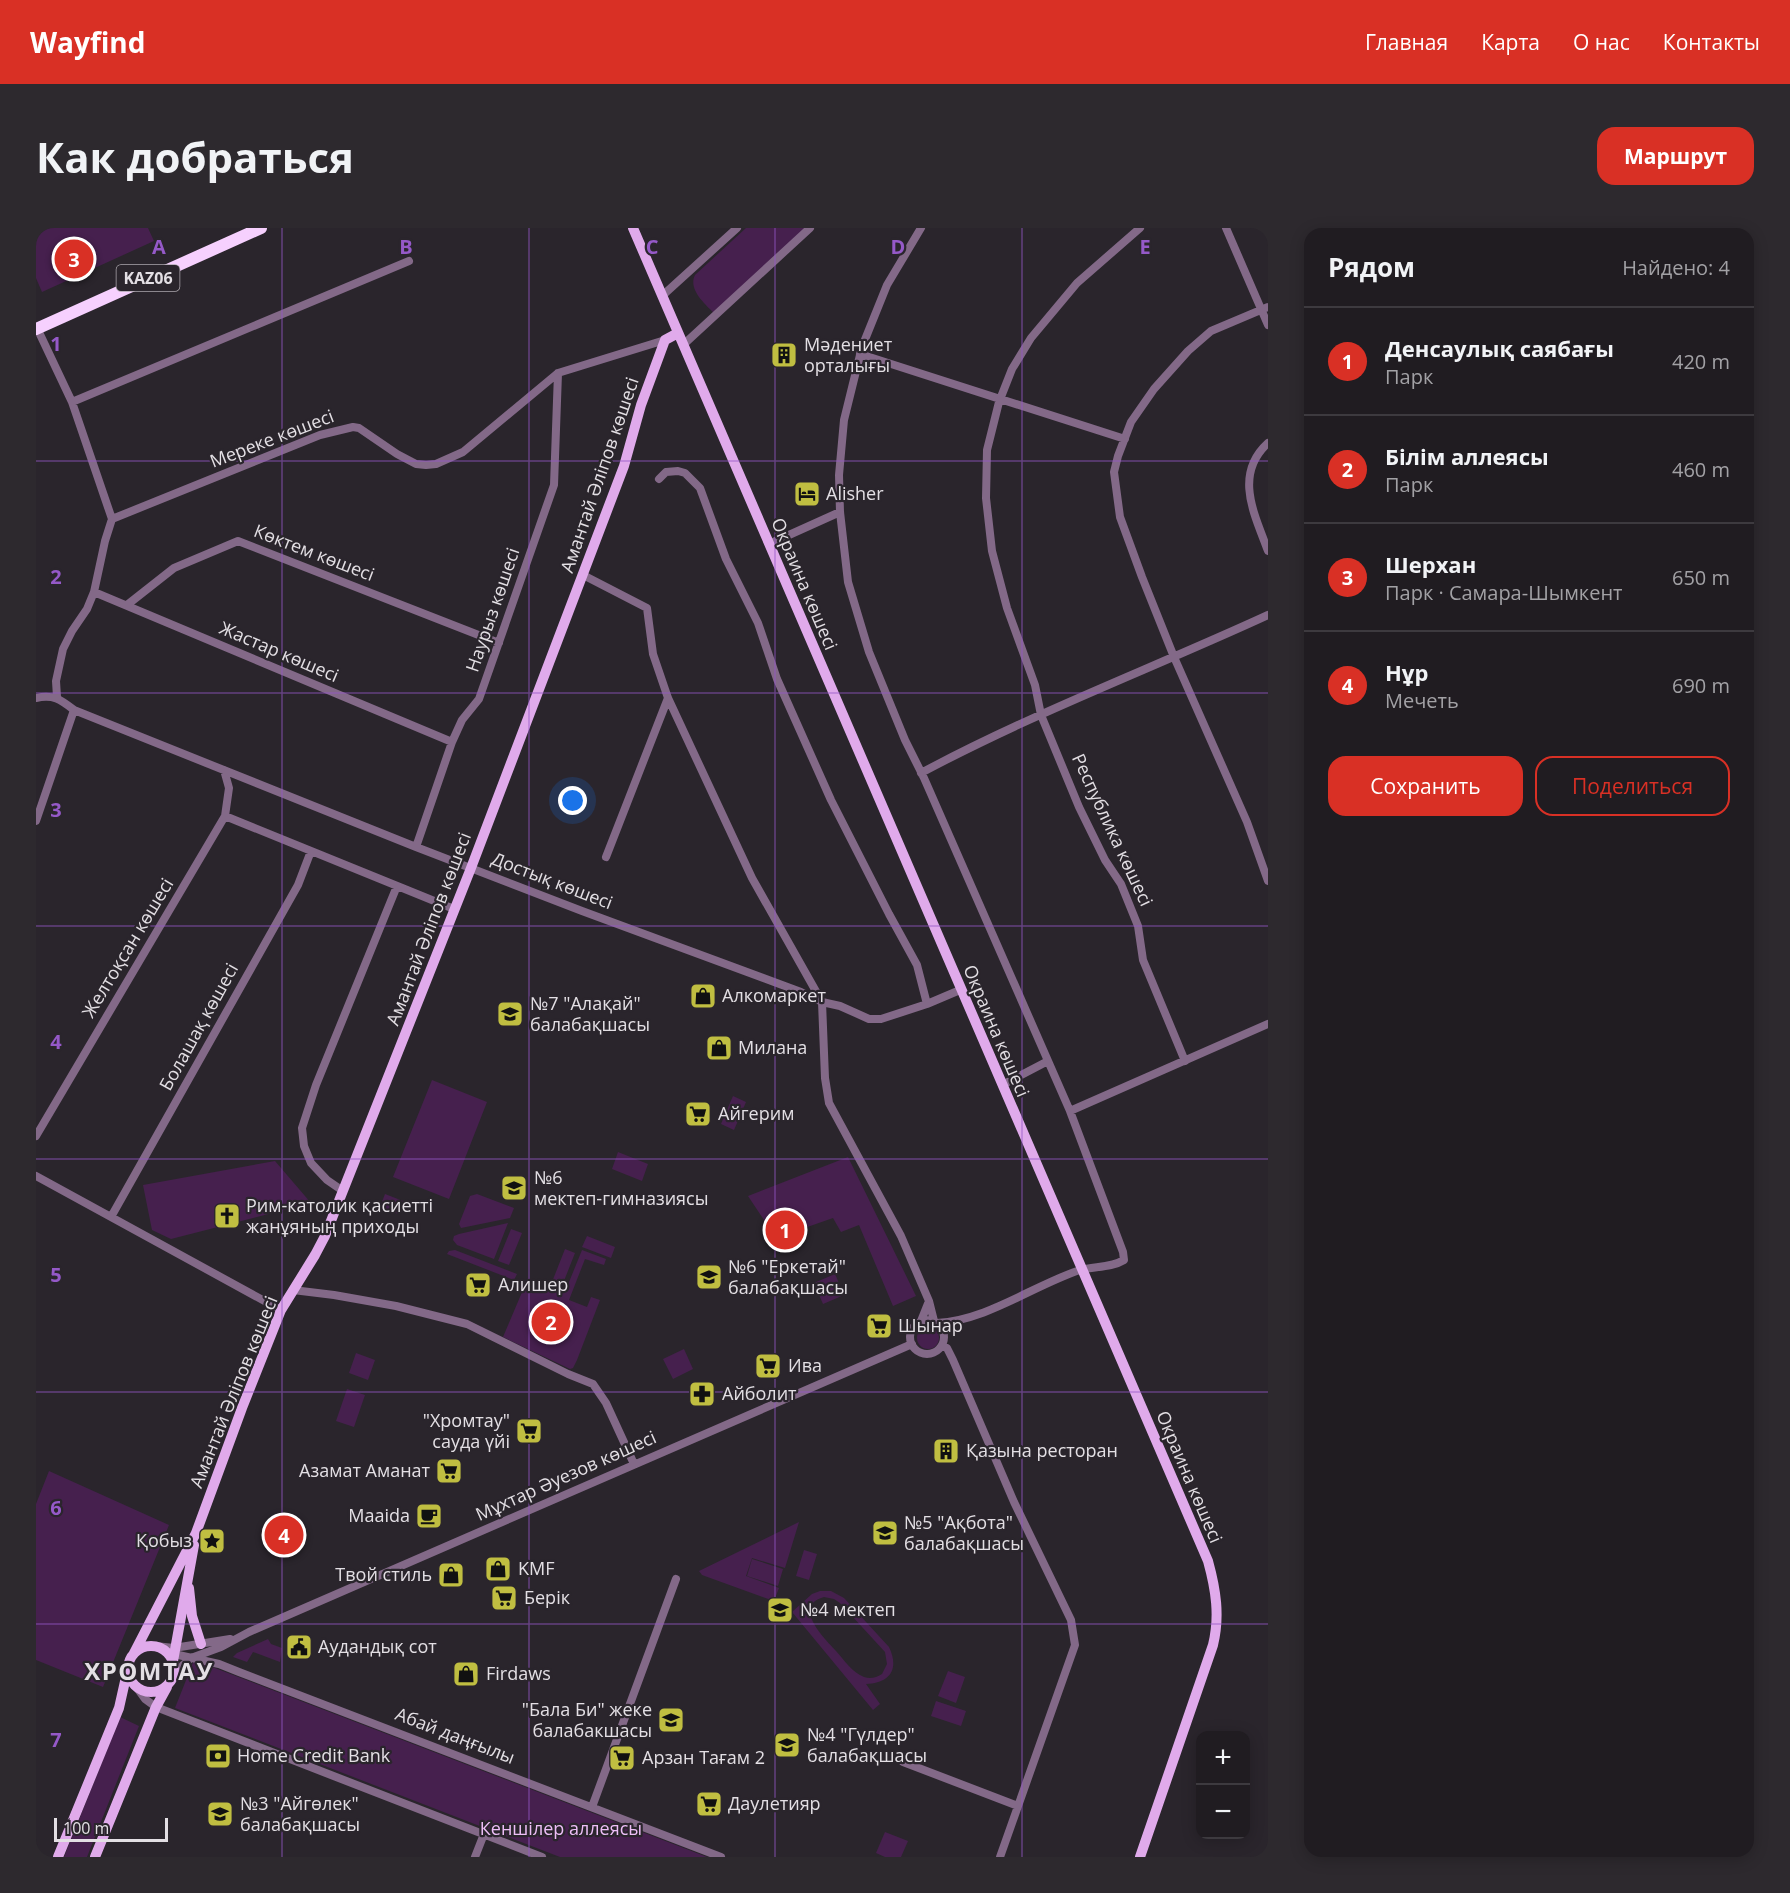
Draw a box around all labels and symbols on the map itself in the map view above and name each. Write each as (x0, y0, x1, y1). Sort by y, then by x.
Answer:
text: A (152, 233, 166, 260)
text: B (399, 233, 413, 260)
text: C (646, 233, 659, 260)
text: D (891, 233, 905, 260)
text: E (1139, 233, 1151, 260)
pin: 3 (54, 237, 93, 282)
road number: KАZ06 (116, 265, 180, 291)
text: 1 (50, 330, 62, 357)
place label: Мәдениет орталығы (804, 332, 893, 377)
building icon: Мәдениет орталығы (769, 340, 799, 370)
street label: Амантай Әліпов көшесі (554, 374, 644, 576)
street label: Мереке көшесі (206, 403, 337, 473)
hotel icon: Alisher (792, 479, 822, 509)
place label: Alisher (826, 481, 884, 505)
street label: Окраина көшесі (766, 514, 844, 653)
street label: Көктем көшесі (251, 518, 378, 586)
street label: Наурыз көшесі (460, 544, 525, 675)
text: 2 (50, 563, 62, 590)
street label: Жастар көшесі (216, 615, 343, 687)
street label: Республика көшесі (1067, 749, 1159, 910)
your location (558, 786, 587, 815)
text: 3 (50, 796, 62, 823)
street label: Амантай Әліпов көшесі (380, 829, 476, 1029)
street label: Достық көшесі (488, 846, 616, 914)
street label: Желтоқсан көшесі (76, 873, 178, 1022)
street label: Болашақ көшесі (153, 959, 243, 1094)
street label: Окраина көшесі (958, 961, 1036, 1100)
shop icon: Алкомаркет (688, 981, 718, 1011)
place label: Алкомаркет (722, 983, 826, 1007)
place label: №7 "Алақай" балабақшасы (530, 991, 650, 1036)
school or university icon: №7 "Алақай" балабақшасы (495, 999, 525, 1029)
text: 4 (50, 1028, 62, 1055)
shop icon: Милана (704, 1033, 734, 1063)
place label: Милана (738, 1035, 807, 1059)
supermarket icon: Айгерим (683, 1099, 713, 1129)
place label: Айгерим (718, 1101, 794, 1125)
place label: №6 мектеп-гимназиясы (534, 1165, 709, 1210)
school or university icon: №6 мектеп-гимназиясы (499, 1173, 529, 1203)
place label: Рим-католик қасиетті жанұяның приходы (246, 1193, 433, 1238)
church icon: Рим-католик қасиетті жанұяның приходы (212, 1201, 242, 1231)
pin: 1 (766, 1208, 804, 1252)
place label: №6 "Еркетай" балабақшасы (728, 1254, 848, 1299)
text: 5 (50, 1261, 62, 1288)
school or university icon: №6 "Еркетай" балабақшасы (694, 1262, 724, 1292)
supermarket icon: Алишер (463, 1270, 493, 1300)
place label: Алишер (498, 1272, 568, 1296)
street label: Амантай Әліпов көшесі (184, 1292, 283, 1491)
pin: 2 (532, 1300, 570, 1344)
supermarket icon: Шынар (864, 1311, 894, 1341)
place label: Шынар (898, 1313, 963, 1337)
supermarket icon: Ива (753, 1351, 783, 1381)
place label: Ива (788, 1353, 822, 1377)
pharmacy icon: Айболит (687, 1379, 717, 1409)
place label: Айболит (722, 1381, 797, 1405)
street label: Окраина көшесі (1151, 1407, 1229, 1546)
place label: "Хромтау" сауда үйі (423, 1408, 510, 1453)
supermarket icon: "Хромтау" сауда үйі (514, 1416, 544, 1446)
street label: Мұхтар Әуезов көшесі (472, 1424, 660, 1526)
building icon: Қазына ресторан (931, 1436, 961, 1466)
place label: Қазына ресторан (966, 1438, 1118, 1462)
supermarket icon: Азамат Аманат (434, 1456, 464, 1486)
place label: Азамат Аманат (299, 1458, 431, 1482)
text: 6 (50, 1494, 62, 1521)
cafe icon: Maaida (414, 1501, 444, 1531)
place label: Maaida (348, 1503, 410, 1527)
place label: №5 "Ақбота" балабақшасы (904, 1510, 1024, 1555)
pin: 4 (264, 1512, 304, 1558)
school or university icon: №5 "Ақбота" балабақшасы (870, 1518, 900, 1548)
place icon: Қобыз (197, 1526, 227, 1556)
place label: Қобыз (136, 1528, 192, 1552)
shop icon: KMF (483, 1554, 513, 1584)
place label: KMF (518, 1556, 555, 1580)
shop icon: Твой стиль (436, 1560, 466, 1590)
place label: Твой стиль (335, 1562, 432, 1586)
supermarket icon: Берік (489, 1583, 519, 1613)
place label: Берік (524, 1585, 571, 1609)
school or university icon: №4 мектеп (765, 1595, 795, 1625)
place label: №4 мектеп (800, 1597, 896, 1621)
public building icon: Аудандық сот (284, 1632, 314, 1662)
place label: Аудандық сот (318, 1634, 437, 1658)
district label: ХРОМТАУ (84, 1654, 214, 1687)
shop icon: Firdaws (451, 1659, 481, 1689)
place label: Firdaws (486, 1661, 551, 1685)
place label: "Бала Би" жеке балабакшасы (522, 1697, 652, 1742)
street label: Абай даңғылы (392, 1701, 518, 1769)
school or university icon: "Бала Би" жеке балабакшасы (656, 1705, 686, 1735)
place label: №4 "Гүлдер" балабақшасы (807, 1722, 927, 1767)
text: 7 (50, 1726, 62, 1753)
school or university icon: №4 "Гүлдер" балабақшасы (772, 1730, 802, 1760)
bank icon: Home Credit Bank (203, 1741, 233, 1771)
place label: Home Credit Bank (237, 1743, 391, 1767)
supermarket icon: Арзан Тағам 2 (607, 1743, 637, 1773)
place label: Арзан Тағам 2 (642, 1745, 765, 1769)
supermarket icon: Даулетияр (694, 1789, 724, 1819)
place label: №3 "Айгөлек" балабақшасы (240, 1791, 360, 1836)
place label: Даулетияр (728, 1791, 821, 1815)
school or university icon: №3 "Айгөлек" балабақшасы (205, 1799, 235, 1829)
scale bar (54, 1815, 168, 1842)
park label: Кеншілер аллеясы (480, 1816, 642, 1840)

